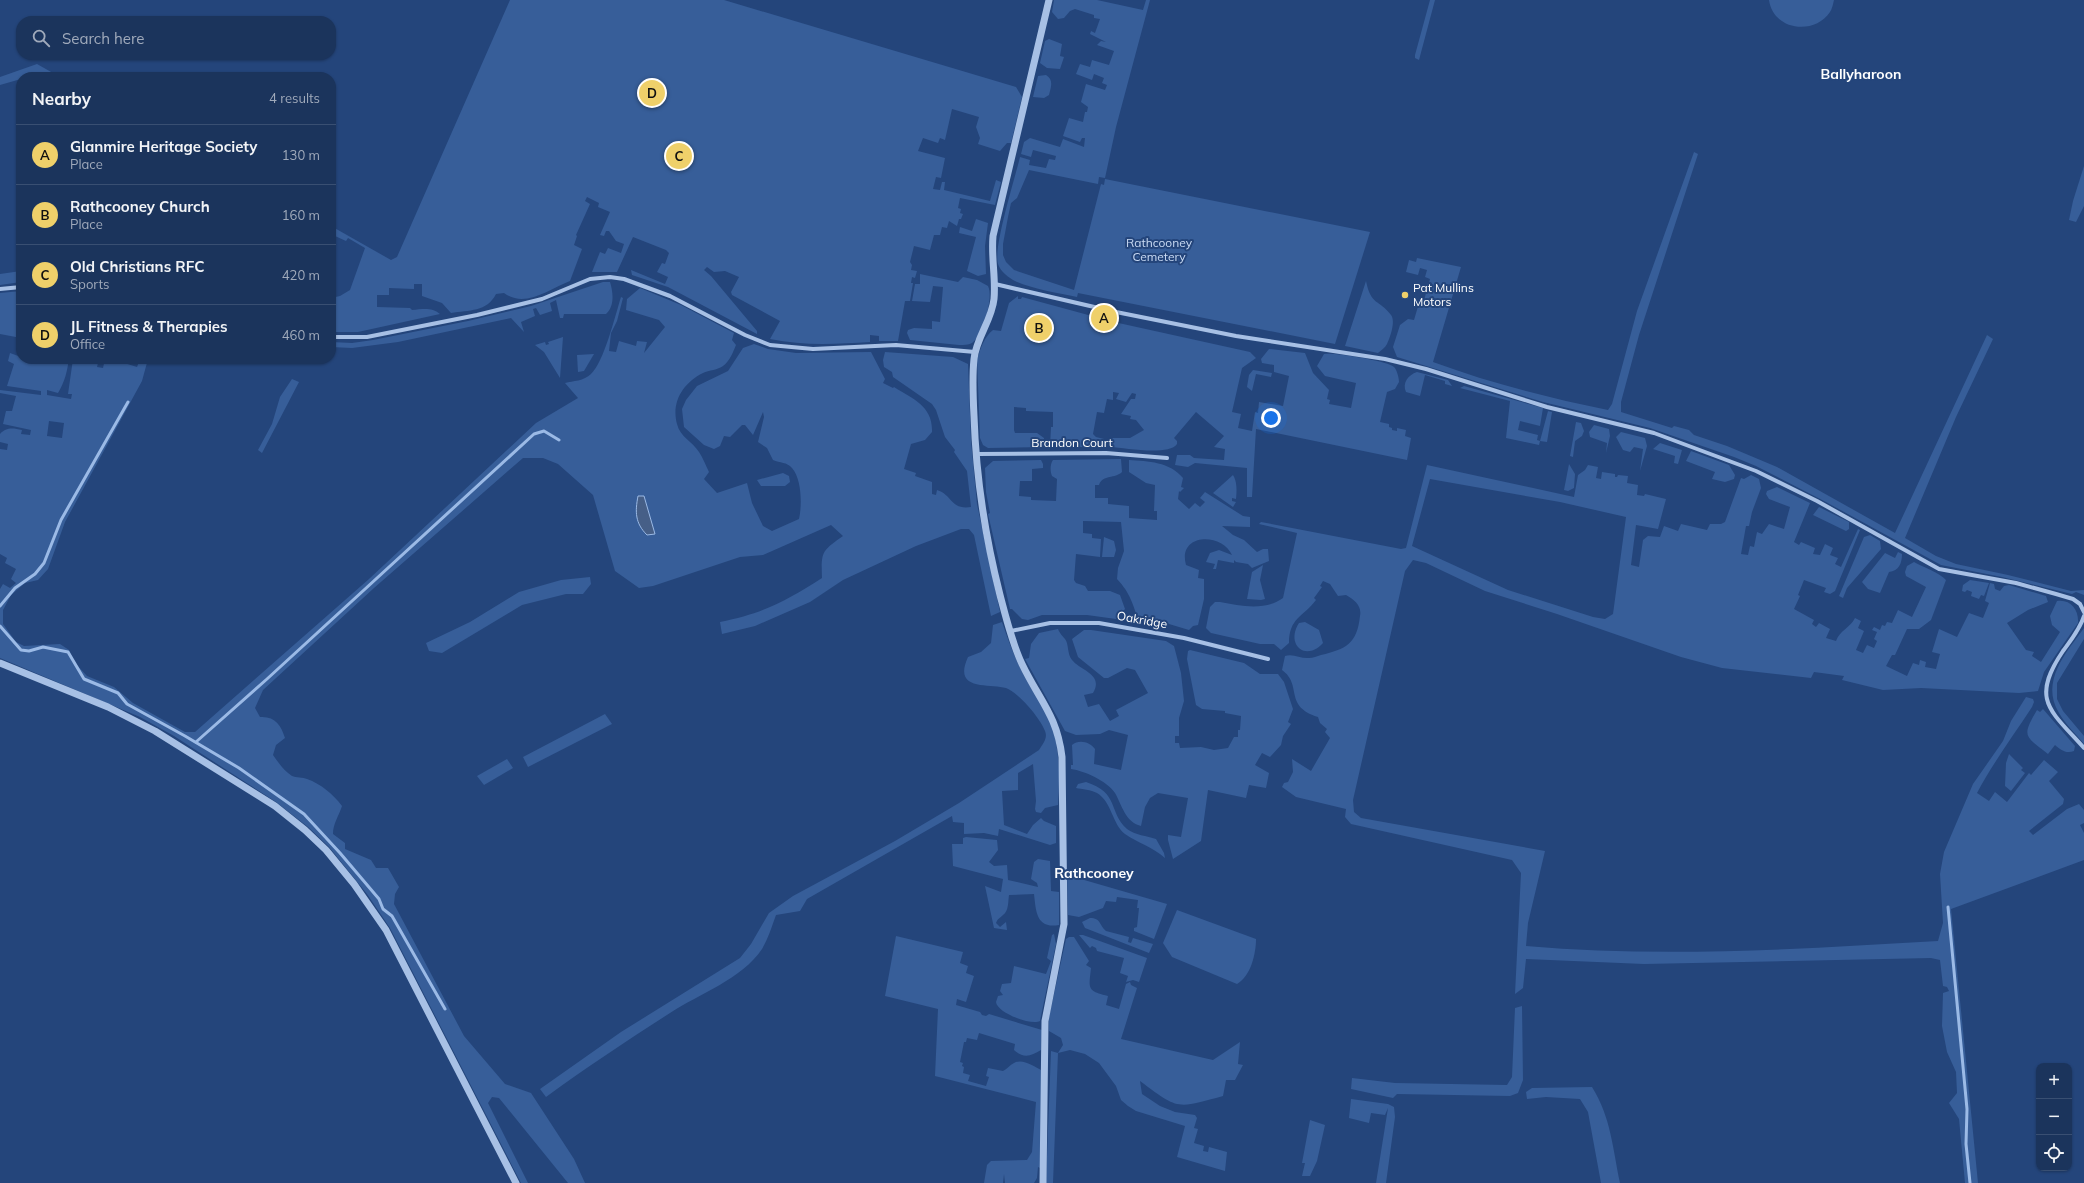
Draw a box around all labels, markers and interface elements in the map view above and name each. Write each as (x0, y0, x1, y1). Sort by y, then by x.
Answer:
search box (16, 16, 336, 60)
icon: search (30, 27, 52, 49)
text: Search here (62, 29, 144, 48)
district label: Ballyharoon (1821, 65, 1901, 83)
pin: D (639, 78, 665, 108)
text: Nearby (32, 88, 91, 109)
text: 4 results (269, 90, 320, 106)
text: Glanmire Heritage Society (70, 137, 257, 156)
pin: C (666, 141, 692, 171)
text: A (40, 147, 50, 163)
text: 130 m (282, 147, 320, 163)
text: Place (70, 156, 103, 172)
text: Rathcooney Church (70, 197, 210, 216)
text: B (41, 207, 49, 223)
text: 160 m (282, 207, 320, 223)
text: Place (70, 216, 103, 232)
park label: Rathcooney Cemetery (1126, 235, 1193, 264)
text: Old Christians RFC (70, 257, 204, 276)
text: C (41, 267, 49, 283)
text: 420 m (282, 267, 320, 283)
text: Sports (70, 276, 109, 292)
place label: Pat Mullins Motors (1413, 280, 1474, 309)
marker: Pat Mullins Motors (1400, 290, 1410, 300)
pin: A (1091, 303, 1117, 333)
pin: B (1026, 313, 1052, 343)
text: JL Fitness & Therapies (70, 317, 228, 336)
text: D (40, 327, 50, 343)
text: 460 m (282, 327, 320, 343)
text: Office (70, 336, 105, 352)
your location (1261, 408, 1281, 428)
street label: Brandon Court (1031, 435, 1113, 450)
street label: Oakridge (1116, 608, 1168, 631)
district label: Rathcooney (1054, 864, 1134, 882)
map controls (2036, 1063, 2072, 1171)
button: + (2036, 1063, 2072, 1099)
button: − (2036, 1099, 2072, 1135)
button: locate (2036, 1135, 2072, 1171)

